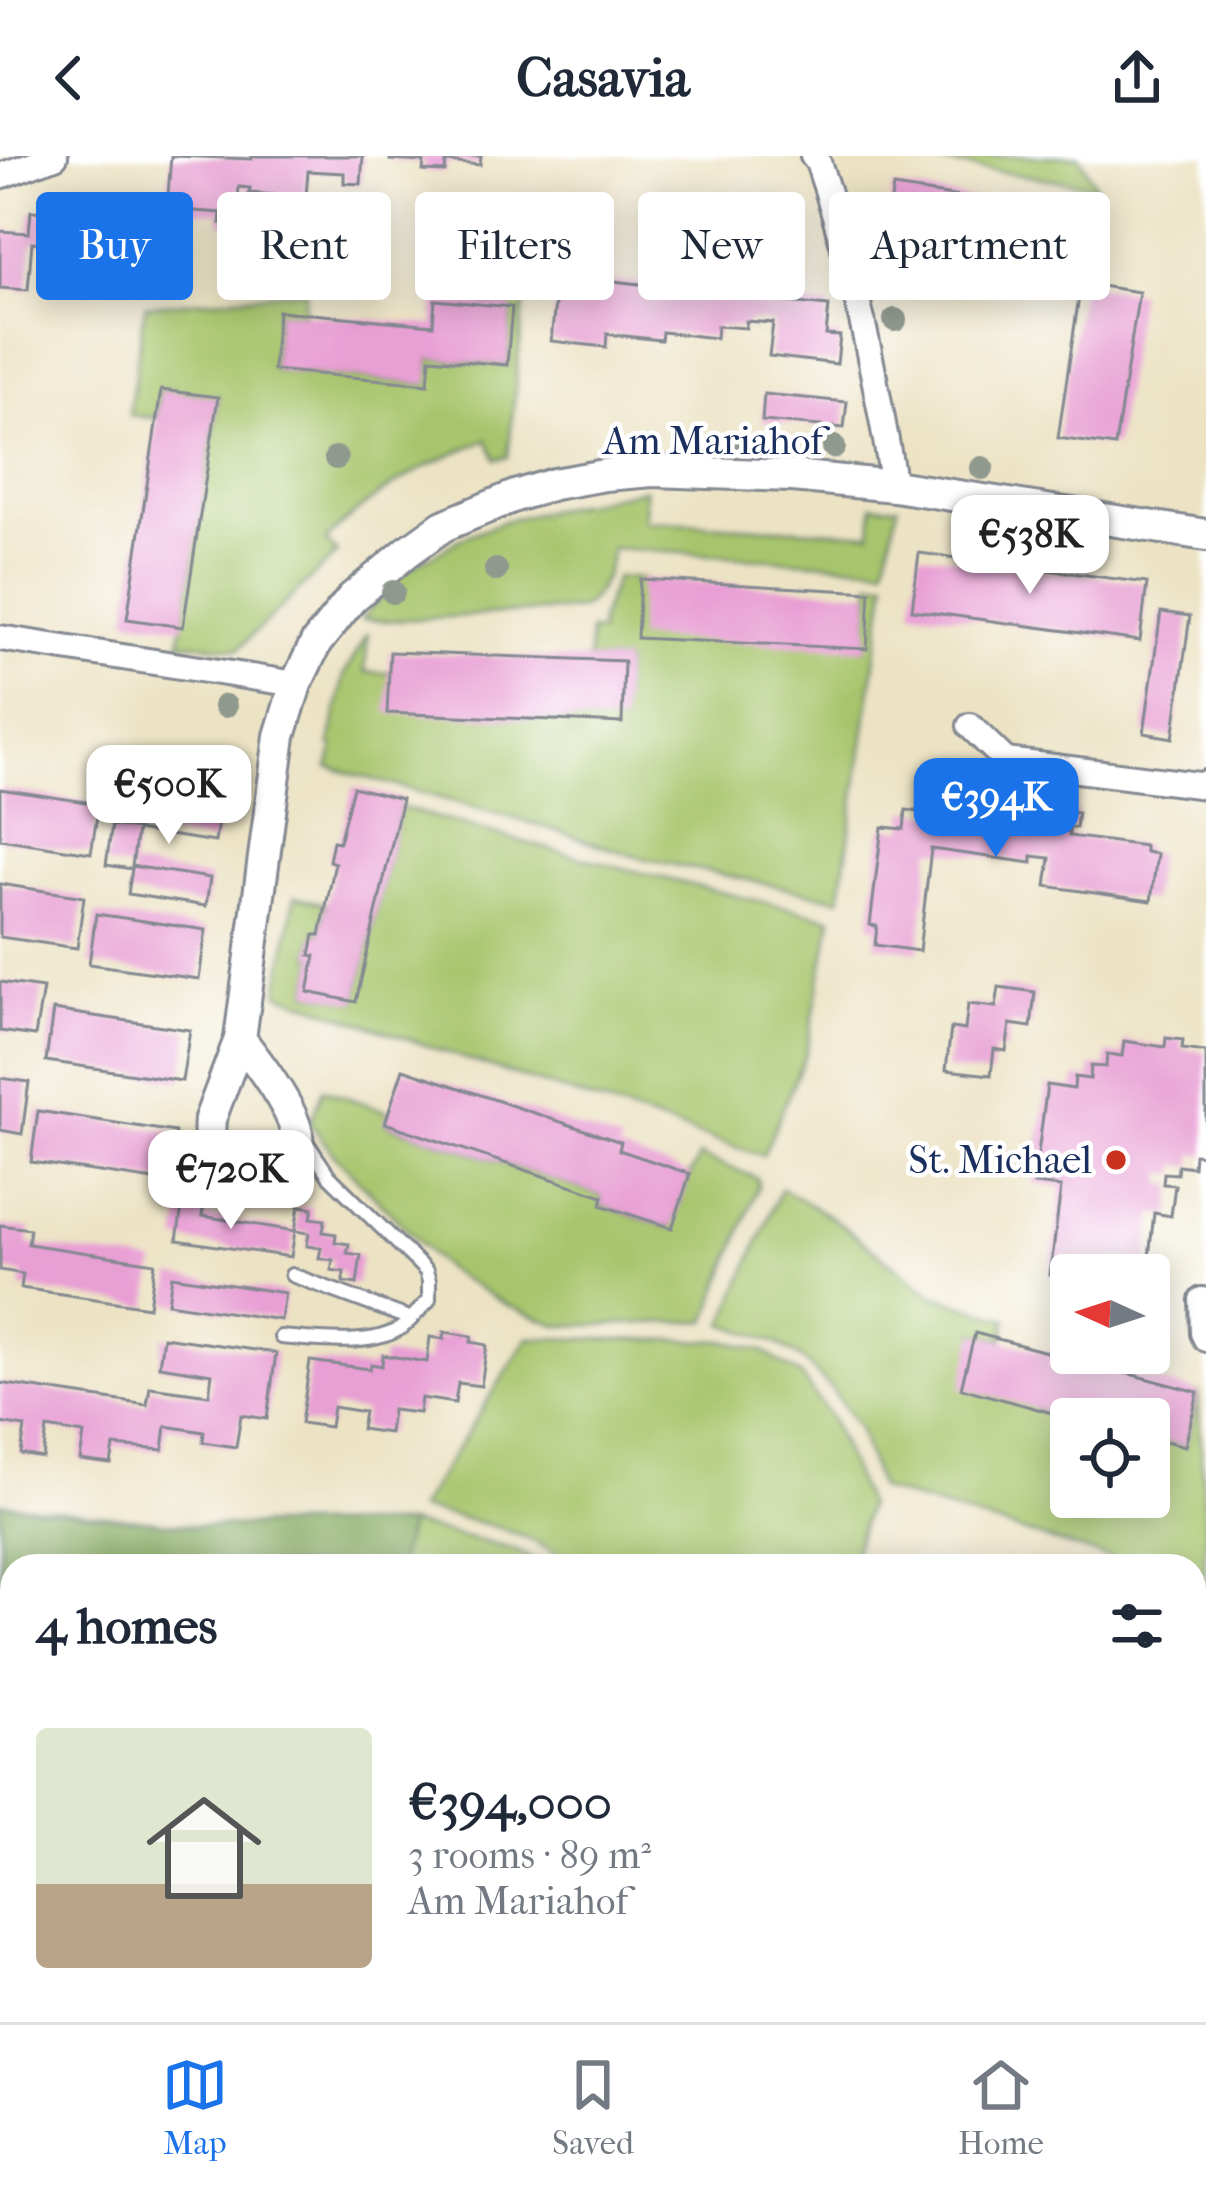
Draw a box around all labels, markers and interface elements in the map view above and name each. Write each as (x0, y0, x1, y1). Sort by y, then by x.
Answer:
icon: back (36, 45, 102, 111)
icon: share (1104, 45, 1170, 111)
text: Casavia (516, 47, 690, 110)
chip: Buy (36, 192, 193, 300)
chip: Rent (217, 192, 391, 300)
chip: Filters (415, 192, 614, 300)
chip: New (638, 192, 805, 300)
chip: Apartment (829, 192, 1110, 300)
street label: Am Mariahof (601, 418, 831, 464)
pin: €538K (946, 495, 1114, 597)
text: €538K (978, 511, 1082, 557)
pin: €500K (85, 745, 253, 847)
pin: €394K (912, 758, 1080, 860)
text: €500K (113, 761, 225, 807)
text: €394K (941, 774, 1051, 820)
pin: €720K (147, 1130, 315, 1232)
place label: St. Michael (908, 1137, 1092, 1183)
text: €720K (175, 1146, 287, 1192)
marker: St. Michael (1103, 1147, 1129, 1173)
north arrow (1050, 1254, 1170, 1374)
map controls (1050, 1254, 1170, 1518)
button: locate (1050, 1398, 1170, 1518)
icon: filters (1104, 1593, 1170, 1659)
text: 4 homes (36, 1596, 217, 1656)
text: €394,000 (408, 1772, 612, 1832)
icon: home (132, 1776, 276, 1920)
text: 3 rooms · 89 m² (408, 1832, 651, 1878)
text: Am Mariahof (408, 1878, 628, 1924)
tab: Map (162, 2052, 228, 2163)
tab: Saved (552, 2052, 634, 2163)
tab: Home (958, 2052, 1044, 2163)

